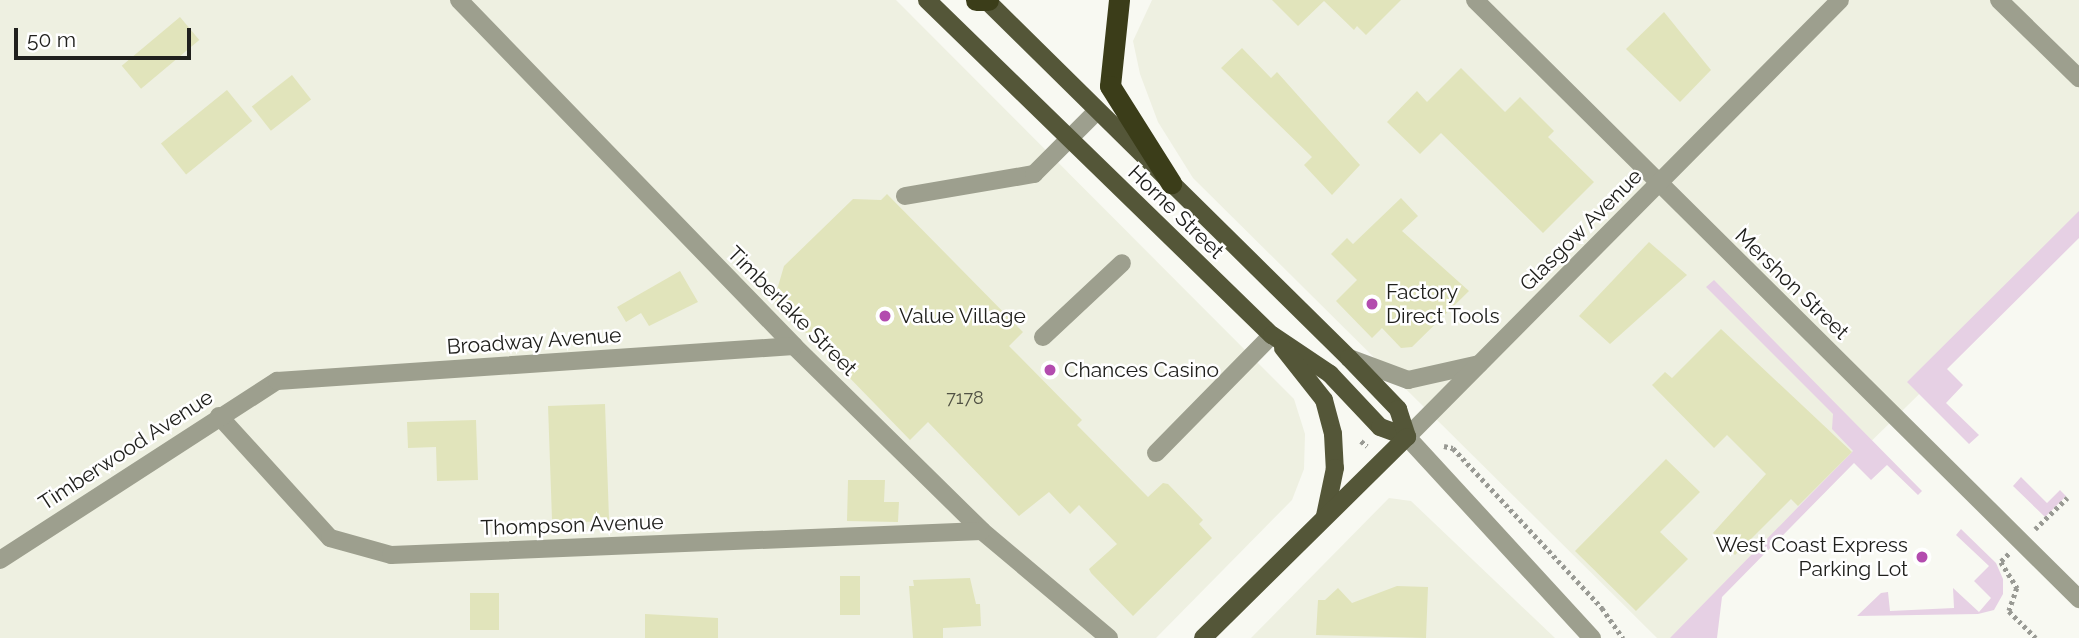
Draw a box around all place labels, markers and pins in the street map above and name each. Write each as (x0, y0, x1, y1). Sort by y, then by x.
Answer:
place label: Factory Direct Tools (1386, 279, 1500, 329)
marker: Factory Direct Tools (1364, 296, 1380, 312)
place label: Value Village (899, 303, 1026, 329)
marker: Value Village (877, 308, 893, 324)
place label: Chances Casino (1064, 357, 1219, 383)
marker: Chances Casino (1042, 362, 1058, 378)
place label: West Coast Express Parking Lot (1716, 532, 1908, 582)
marker: West Coast Express Parking Lot (1914, 549, 1930, 565)

